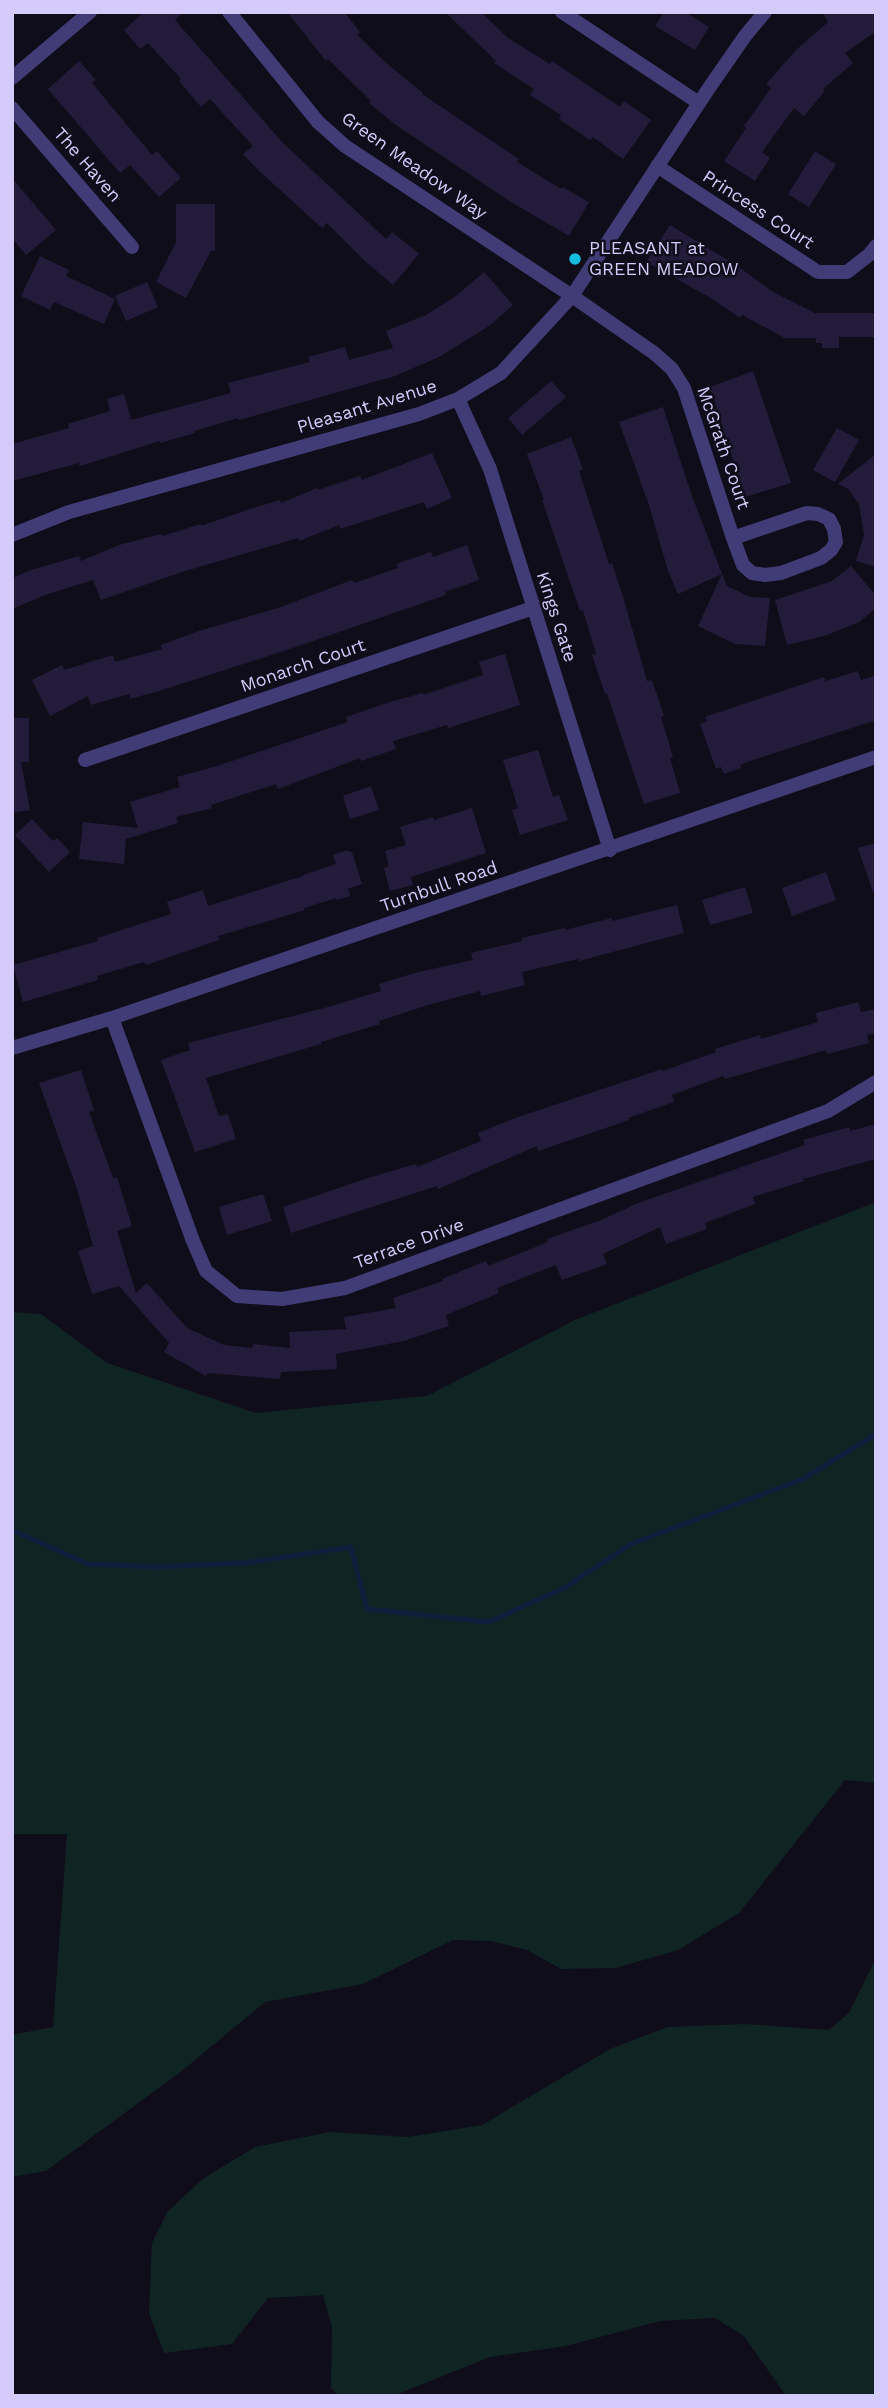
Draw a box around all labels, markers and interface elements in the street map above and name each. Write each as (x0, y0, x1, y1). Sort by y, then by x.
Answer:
street label: Green Meadow Way (337, 108, 491, 224)
street label: The Haven (49, 123, 125, 207)
street label: Princess Court (698, 166, 818, 254)
place label: PLEASANT at GREEN MEADOW (589, 238, 739, 280)
marker: PLEASANT at GREEN MEADOW (567, 251, 583, 267)
street label: Pleasant Avenue (294, 375, 440, 439)
street label: McGrath Court (692, 384, 754, 512)
street label: Kings Gate (531, 569, 581, 665)
street label: Monarch Court (238, 635, 368, 697)
street label: Turnbull Road (377, 857, 501, 917)
street label: Terrace Drive (351, 1214, 467, 1274)

